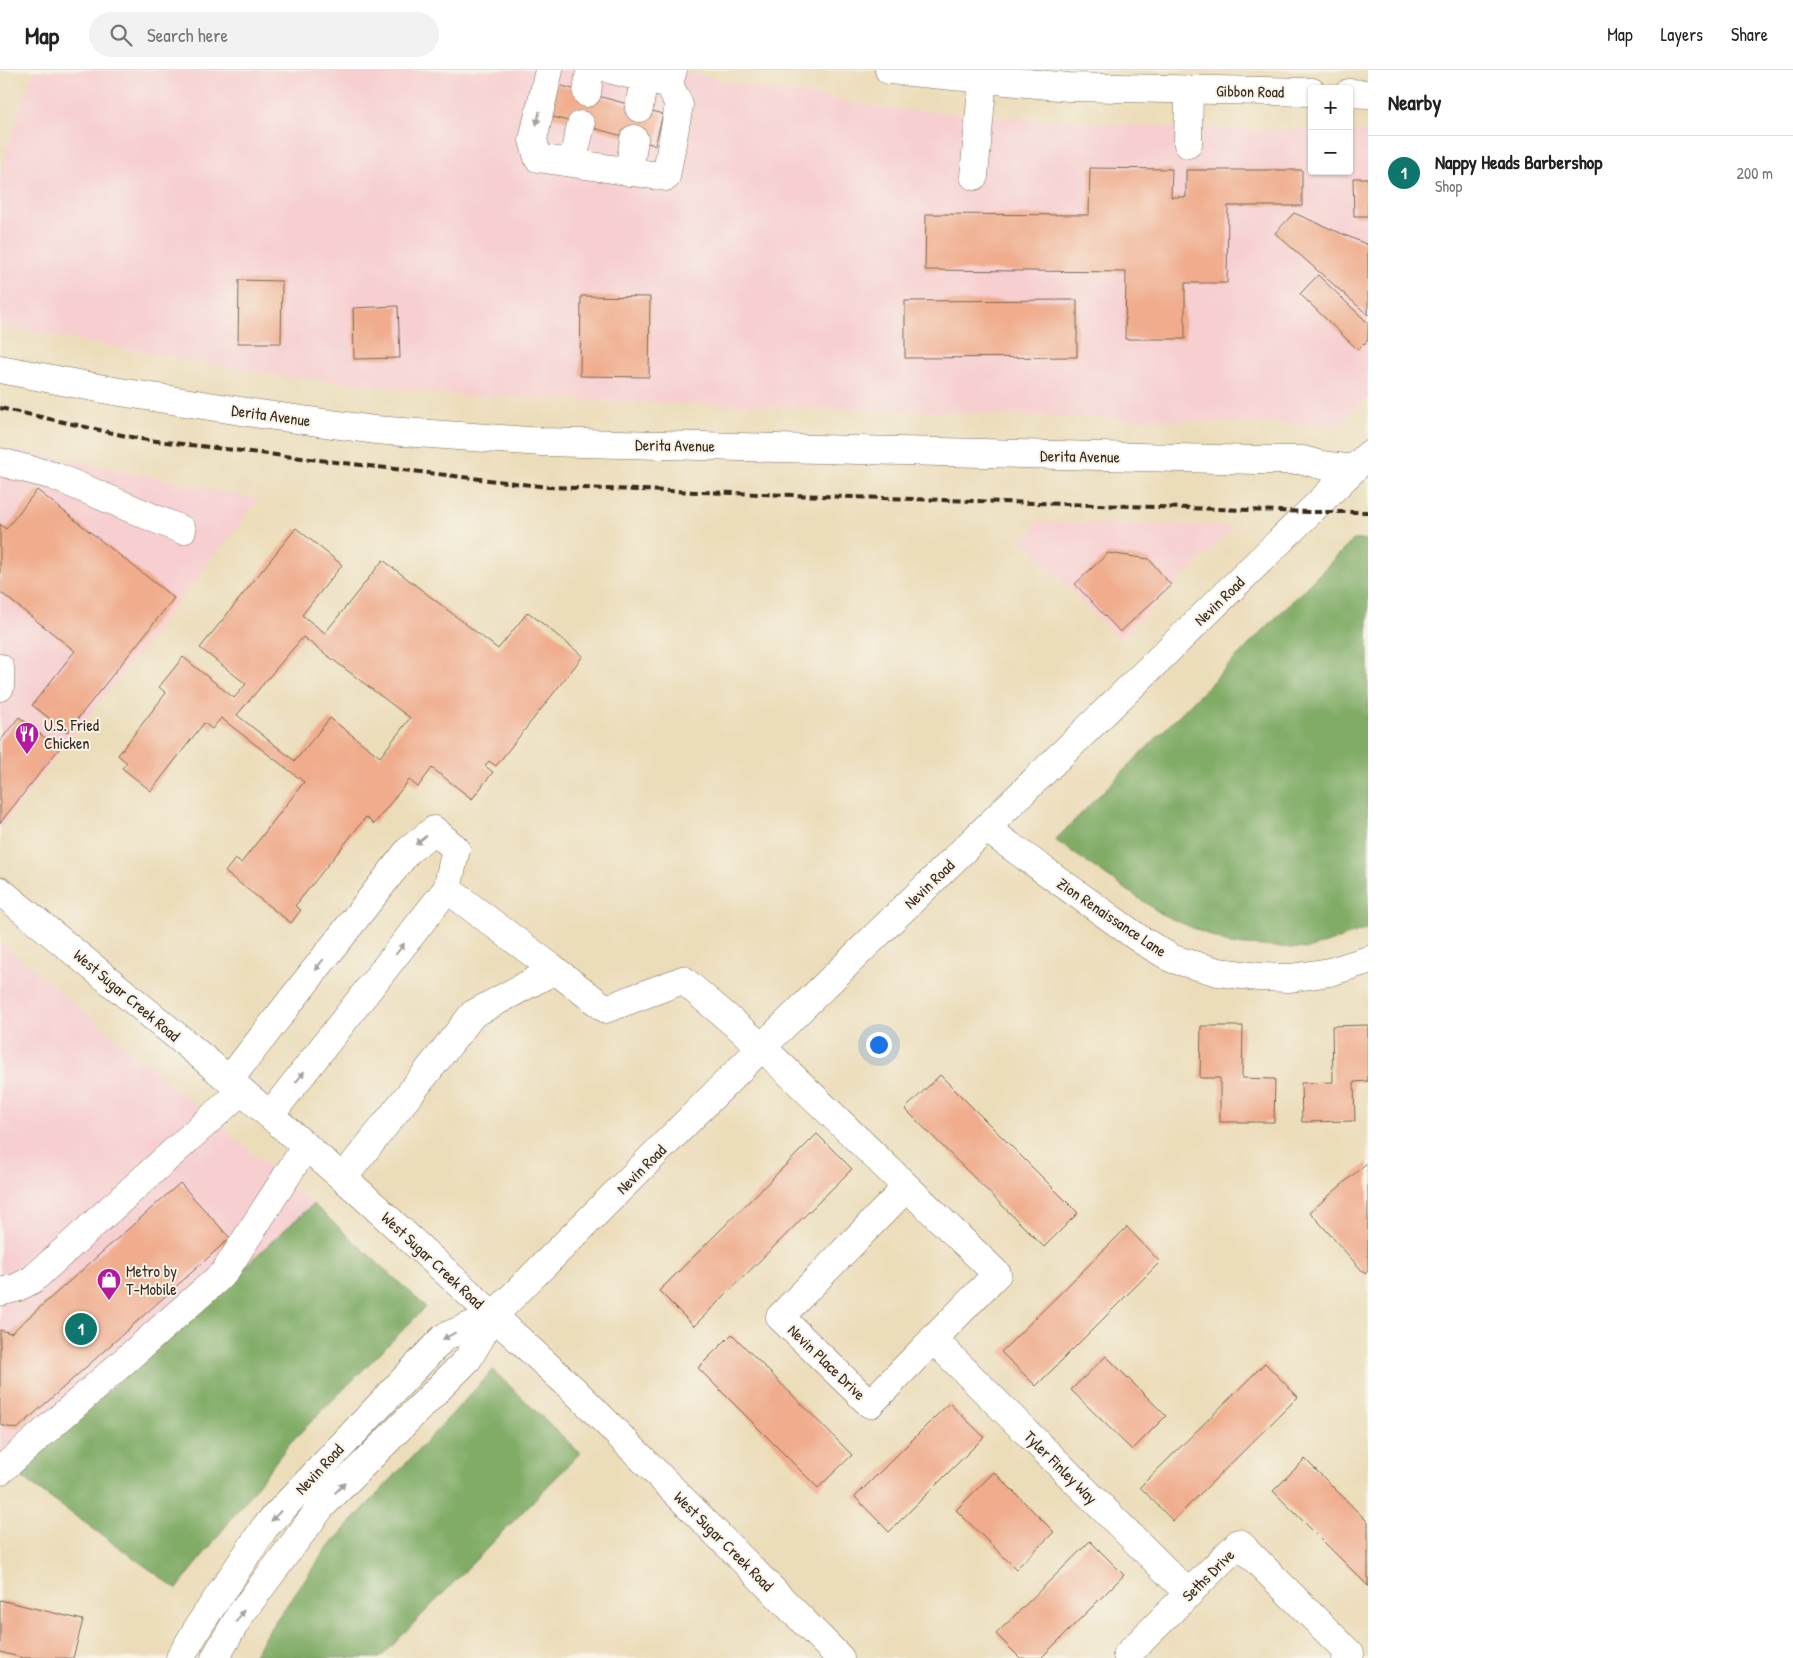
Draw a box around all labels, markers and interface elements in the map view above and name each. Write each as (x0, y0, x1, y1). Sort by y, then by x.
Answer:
search box (89, 12, 439, 57)
text: Map (25, 19, 59, 51)
icon: search (107, 21, 135, 49)
text: Search here (147, 22, 228, 48)
text: Map (1607, 22, 1633, 47)
text: Layers (1661, 22, 1703, 47)
text: Share (1731, 22, 1768, 47)
street label: Gibbon Road (1216, 79, 1284, 103)
map controls (1308, 85, 1353, 175)
button: + (1308, 85, 1353, 130)
text: Nearby (1388, 88, 1441, 117)
one-way arrow (534, 110, 542, 125)
button: − (1308, 130, 1353, 175)
text: Nappy Heads Barbershop (1435, 149, 1602, 175)
text: 1 (1401, 162, 1407, 184)
text: 200 m (1737, 162, 1773, 184)
text: Shop (1435, 175, 1462, 197)
street label: Derita Avenue (230, 399, 313, 432)
street label: Derita Avenue (635, 433, 716, 457)
street label: Derita Avenue (1040, 444, 1121, 468)
street label: Nevin Road (1189, 572, 1249, 630)
place label: U.S. Fried Chicken (44, 714, 99, 754)
restaurant icon: U.S. Fried Chicken (14, 721, 40, 755)
one-way arrow (414, 835, 428, 845)
street label: Nevin Road (899, 855, 959, 913)
street label: Zion Renaissance Lane (1053, 872, 1172, 962)
one-way arrow (395, 943, 406, 956)
street label: West Sugar Creek Road (69, 944, 185, 1046)
one-way arrow (313, 959, 324, 972)
your location (866, 1032, 892, 1058)
one-way arrow (295, 1071, 306, 1084)
street label: Nevin Road (611, 1139, 671, 1199)
street label: West Sugar Creek Road (377, 1207, 489, 1313)
place label: Metro by T-Mobile (126, 1260, 177, 1300)
shop icon: Metro by T-Mobile (96, 1267, 122, 1301)
pin: 1 (65, 1310, 97, 1348)
street label: Nevin Place Drive (783, 1319, 871, 1405)
one-way arrow (441, 1332, 456, 1340)
street label: Tyler Finley Way (1019, 1425, 1103, 1509)
street label: Nevin Road (290, 1439, 348, 1499)
one-way arrow (334, 1482, 346, 1494)
street label: West Sugar Creek Road (669, 1486, 779, 1596)
one-way arrow (270, 1509, 282, 1521)
street label: Seths Drive (1177, 1543, 1240, 1606)
one-way arrow (235, 1609, 245, 1623)

